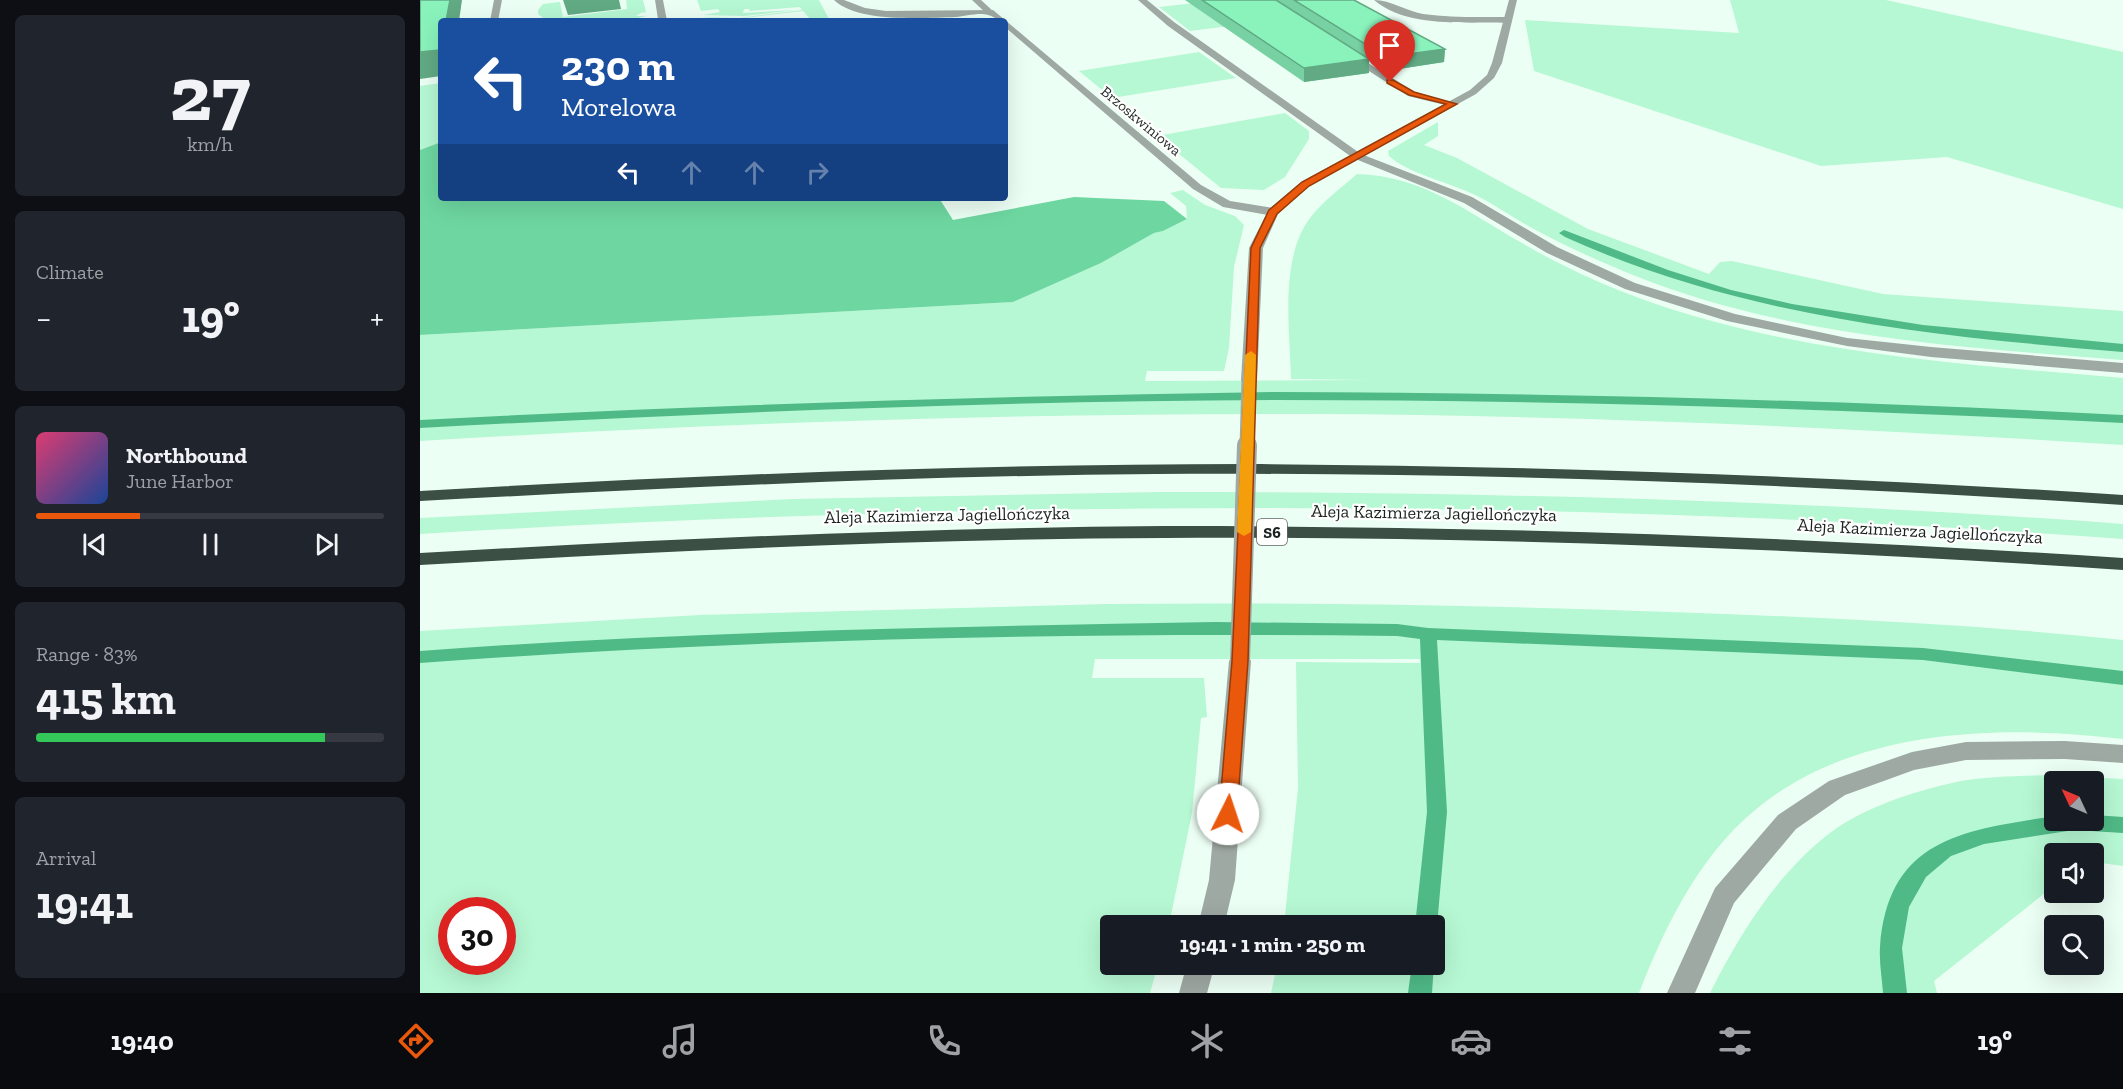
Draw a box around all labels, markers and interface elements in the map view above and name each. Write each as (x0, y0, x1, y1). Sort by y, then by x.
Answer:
pin (1364, 20, 1415, 82)
icon: arrive (1373, 29, 1406, 62)
text: 230 m (561, 40, 675, 91)
icon: left (462, 42, 540, 120)
text: 27 (170, 46, 250, 140)
street label: Brzoskwiniowa (1097, 82, 1185, 160)
text: Morelowa (561, 91, 677, 123)
text: km/h (187, 132, 233, 156)
icon: left (612, 156, 645, 189)
icon: ahead (675, 156, 708, 189)
icon: ahead (738, 156, 771, 189)
icon: right (801, 156, 834, 189)
text: Climate (36, 260, 104, 284)
text: 19° (182, 290, 240, 344)
text: − (36, 298, 51, 337)
text: + (370, 298, 384, 337)
text: Northbound (126, 442, 247, 469)
text: June Harbor (126, 469, 234, 493)
street label: Aleja Kazimierza Jagiellończyka (1311, 500, 1557, 526)
street label: Aleja Kazimierza Jagiellończyka (824, 502, 1070, 528)
street label: Aleja Kazimierza Jagiellończyka (1797, 514, 2044, 548)
road number: S6 (1257, 519, 1287, 545)
icon: previous (78, 528, 111, 561)
icon: pause (194, 528, 227, 561)
icon: next (310, 528, 343, 561)
text: Range · 83% (36, 642, 138, 666)
text: 415 km (36, 672, 176, 726)
north arrow (2044, 771, 2104, 831)
map controls (2044, 771, 2104, 975)
position arrow (1196, 782, 1260, 846)
button: sound (2044, 843, 2104, 903)
text: Arrival (36, 846, 96, 870)
text: 19:41 (36, 876, 133, 930)
speed limit sign: 30 (438, 897, 516, 975)
button: search (2044, 915, 2104, 975)
text: 19:41 · 1 min · 250 m (1180, 931, 1365, 958)
icon: directions (395, 1020, 437, 1062)
icon: music (659, 1020, 701, 1062)
icon: phone (923, 1020, 965, 1062)
icon: climate (1186, 1020, 1228, 1062)
icon: car (1450, 1020, 1492, 1062)
icon: filters (1714, 1020, 1756, 1062)
text: 19:40 (111, 1025, 174, 1057)
text: 19° (1977, 1025, 2012, 1057)

